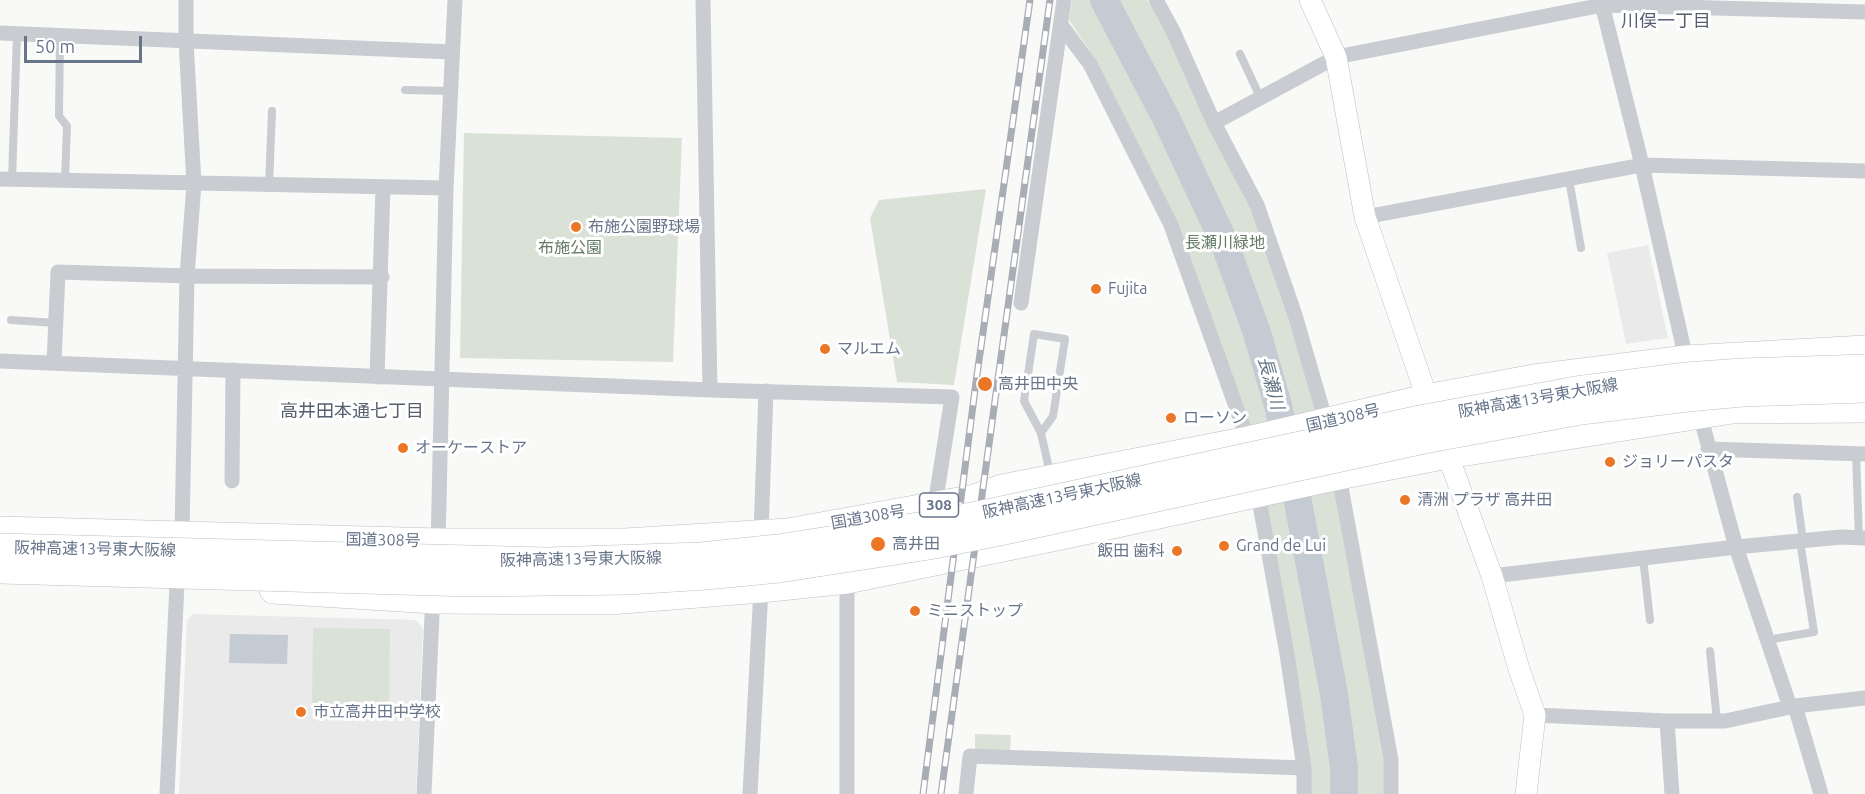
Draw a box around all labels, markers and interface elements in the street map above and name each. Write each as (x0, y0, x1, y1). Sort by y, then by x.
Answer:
district label: 川俣一丁目 (1621, 10, 1711, 32)
scale bar (27, 24, 146, 62)
text: 50 m (35, 36, 75, 56)
place label: 布施公園野球場 (588, 217, 700, 237)
marker: 布施公園野球場 (569, 220, 583, 234)
park label: 長瀬川緑地 (1185, 233, 1265, 253)
park label: 布施公園 (538, 238, 602, 258)
place label: Fujita (1108, 279, 1148, 299)
marker: Fujita (1089, 282, 1103, 296)
place label: マルエム (837, 339, 901, 359)
marker: マルエム (818, 342, 832, 356)
water label: 長瀬川 (1254, 354, 1288, 412)
place label: 高井田中央 (998, 374, 1078, 394)
street label: 阪神高速13号東大阪線 (1457, 374, 1619, 422)
marker: 高井田中央 (976, 375, 994, 393)
district label: 高井田本通七丁目 (280, 400, 424, 422)
street label: 国道308号 (1304, 400, 1382, 436)
place label: ローソン (1183, 408, 1247, 428)
marker: ローソン (1164, 411, 1178, 425)
place label: オーケーストア (415, 438, 527, 458)
marker: オーケーストア (396, 441, 410, 455)
place label: ジョリーパスタ (1622, 452, 1734, 472)
marker: ジョリーパスタ (1603, 455, 1617, 469)
street label: 阪神高速13号東大阪線 (981, 470, 1143, 522)
place label: 清洲 プラザ 高井田 (1417, 490, 1552, 510)
road number: 308 (920, 493, 958, 517)
marker: 清洲 プラザ 高井田 (1398, 493, 1412, 507)
street label: 国道308号 (829, 501, 907, 533)
street label: 国道308号 (345, 530, 421, 550)
place label: 高井田 (892, 534, 940, 554)
marker: 高井田 (869, 535, 887, 553)
place label: Grand de Lui (1236, 536, 1326, 556)
street label: 阪神高速13号東大阪線 (14, 538, 176, 560)
marker: Grand de Lui (1217, 539, 1231, 553)
place label: 飯田 歯科 (1097, 541, 1165, 561)
marker: 飯田 歯科 (1170, 544, 1184, 558)
street label: 阪神高速13号東大阪線 (500, 548, 662, 570)
place label: ミニストップ (927, 601, 1023, 621)
marker: ミニストップ (908, 604, 922, 618)
place label: 市立高井田中学校 (313, 702, 441, 722)
marker: 市立高井田中学校 (294, 705, 308, 719)

